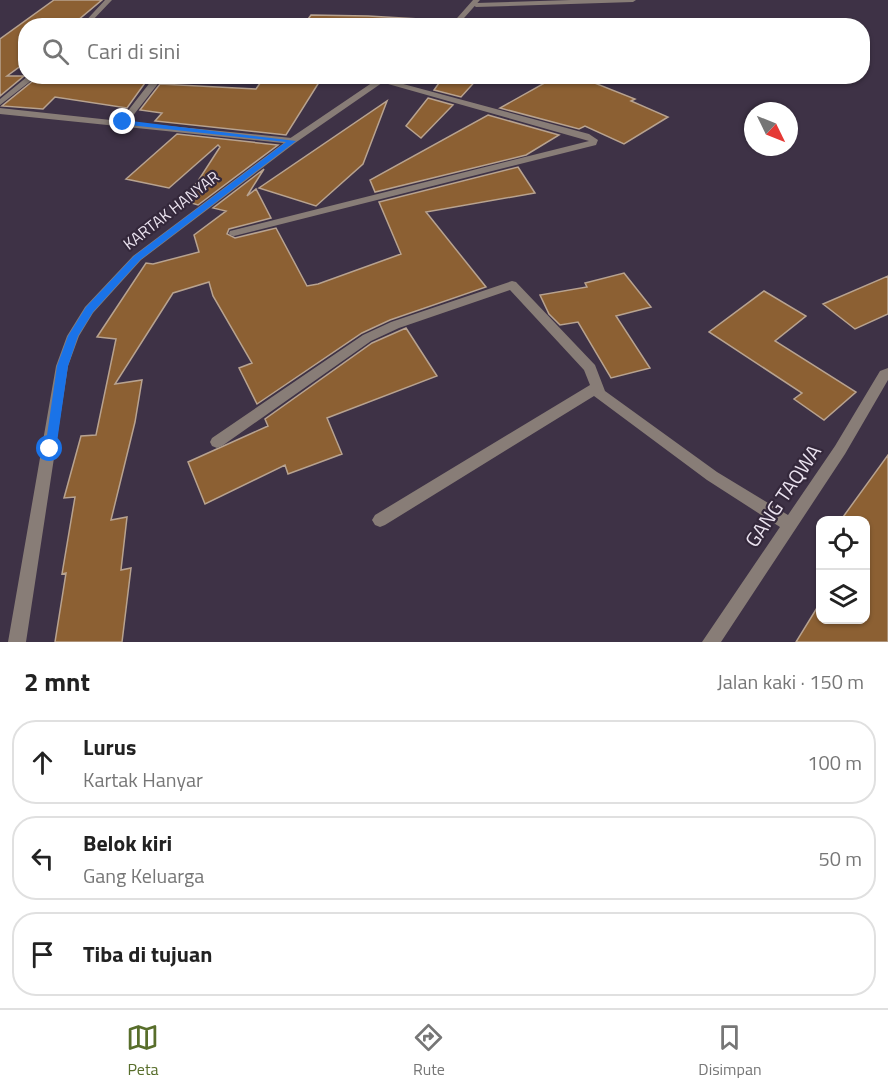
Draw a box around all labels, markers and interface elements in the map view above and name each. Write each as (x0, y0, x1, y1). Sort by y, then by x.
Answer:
search box (18, 18, 870, 84)
text: Cari di sini (87, 34, 180, 68)
icon: search (39, 35, 72, 68)
north arrow (744, 102, 798, 156)
route end (109, 108, 135, 134)
street label: KARTAK HANYAR (118, 165, 224, 255)
route start (36, 435, 62, 461)
street label: GANG TAQWA (737, 438, 828, 553)
map controls (816, 516, 870, 624)
button: locate (816, 516, 870, 570)
button: layers (816, 570, 870, 624)
text: 2 mnt (24, 662, 90, 701)
text: Jalan kaki · 150 m (717, 666, 864, 697)
text: Lurus (83, 730, 136, 764)
icon: ahead (26, 746, 59, 779)
text: 100 m (807, 747, 862, 778)
text: Kartak Hanyar (83, 764, 203, 795)
text: Belok kiri (83, 826, 172, 860)
icon: left (26, 842, 59, 875)
text: 50 m (818, 843, 862, 874)
text: Gang Keluarga (83, 860, 204, 891)
text: Tiba di tujuan (83, 937, 212, 971)
icon: arrive (26, 938, 59, 971)
tab: Peta (126, 1021, 159, 1081)
tab: Rute (412, 1021, 445, 1081)
tab: Disimpan (698, 1021, 762, 1081)

